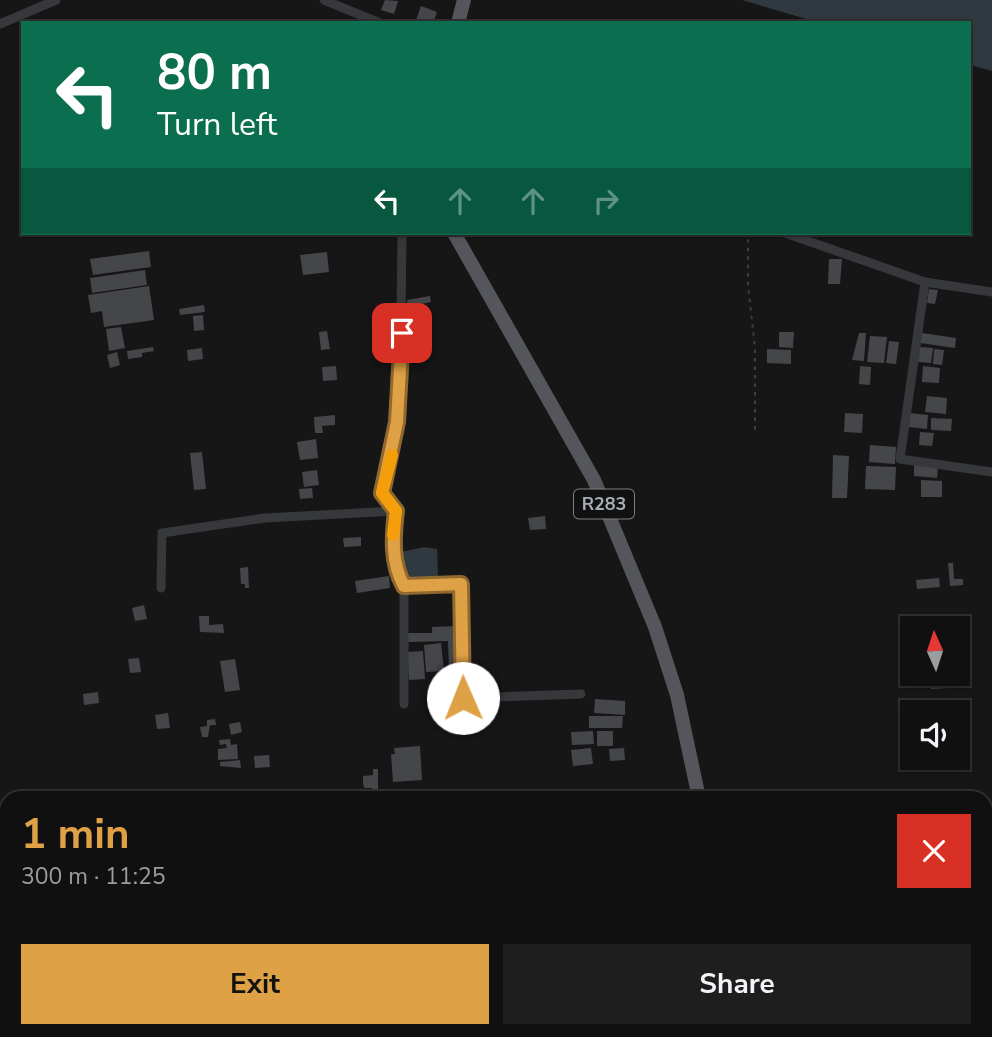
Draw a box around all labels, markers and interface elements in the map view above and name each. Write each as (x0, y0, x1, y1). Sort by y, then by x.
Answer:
text: 80 m (157, 39, 272, 106)
icon: left (42, 49, 133, 140)
text: Turn left (157, 103, 277, 146)
icon: left (368, 182, 406, 220)
icon: ahead (441, 182, 479, 220)
icon: ahead (514, 182, 552, 220)
icon: right (587, 182, 625, 220)
pin (372, 303, 432, 363)
icon: arrive (383, 314, 421, 352)
road number: R283 (574, 490, 634, 518)
north arrow (900, 616, 970, 686)
map controls (900, 616, 970, 770)
position arrow (426, 661, 500, 735)
button: sound (900, 700, 970, 770)
text: 1 min (21, 806, 130, 863)
button: close (897, 814, 971, 888)
text: 300 m · 11:25 (21, 861, 166, 892)
button: Exit (21, 944, 489, 1024)
button: Share (503, 944, 971, 1024)

